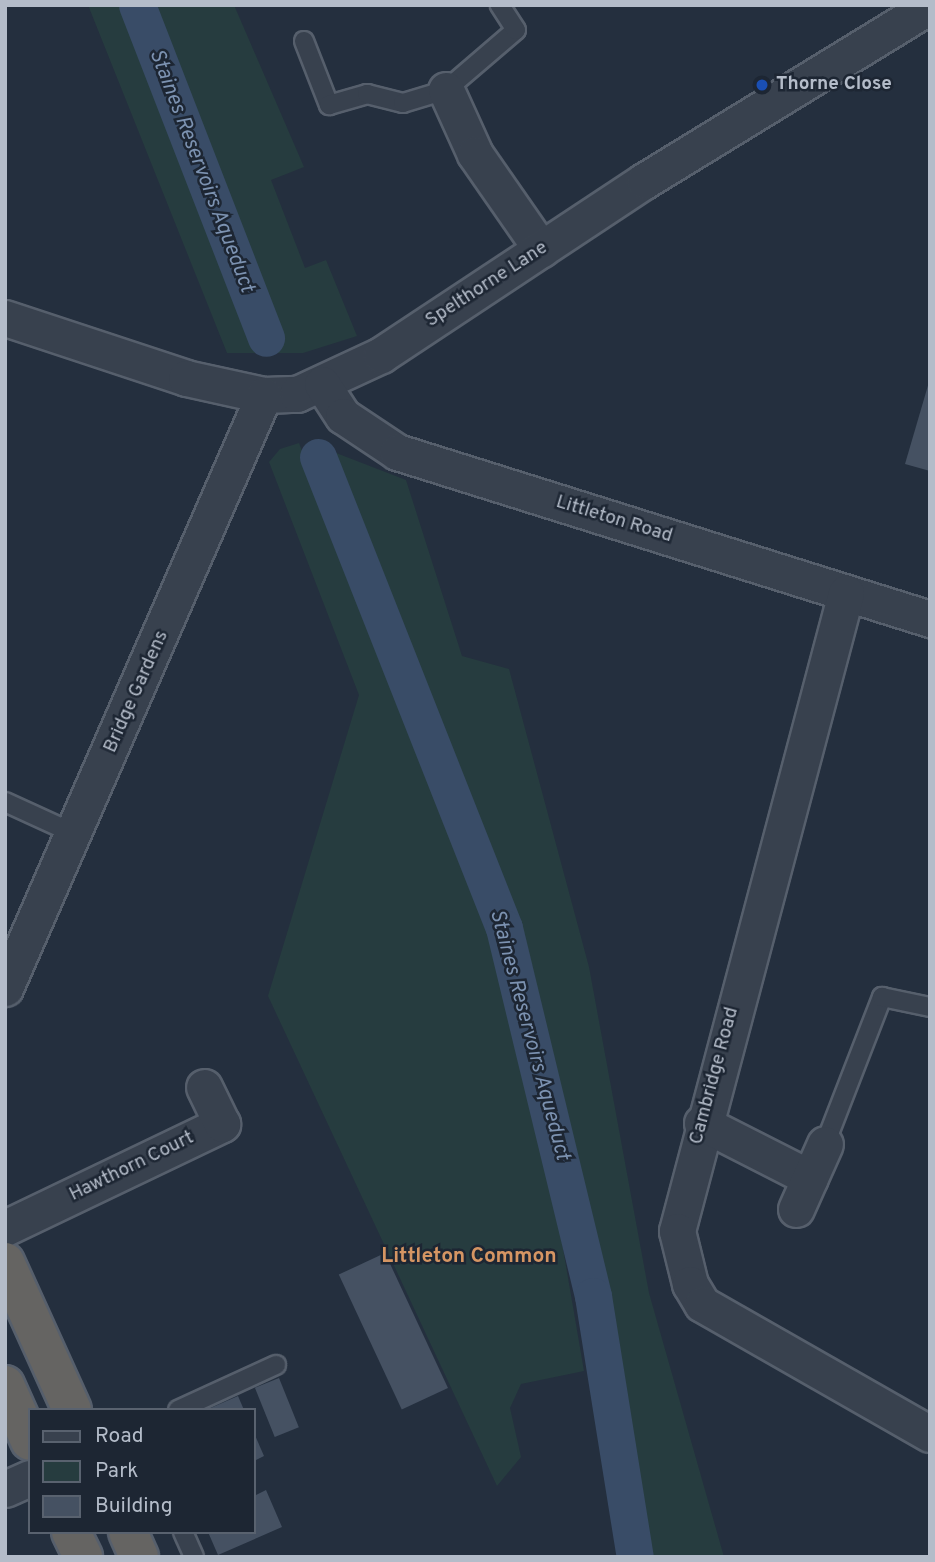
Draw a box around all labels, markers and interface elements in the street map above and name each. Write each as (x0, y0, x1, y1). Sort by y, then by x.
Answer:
water label: Staines Reservoirs Aqueduct (143, 45, 259, 297)
place label: Thorne Close (776, 74, 892, 96)
marker: Thorne Close (754, 77, 770, 93)
street label: Spelthorne Lane (422, 237, 552, 333)
street label: Littleton Road (553, 491, 675, 549)
street label: Bridge Gardens (100, 627, 174, 757)
water label: Staines Reservoirs Aqueduct (483, 906, 575, 1164)
street label: Cambridge Road (686, 1005, 744, 1147)
street label: Hawthorn Court (66, 1127, 198, 1207)
district label: Littleton Common (381, 1244, 557, 1270)
legend (28, 1408, 256, 1534)
text: Road (95, 1423, 144, 1450)
text: Park (95, 1458, 138, 1485)
text: Building (95, 1493, 173, 1520)

